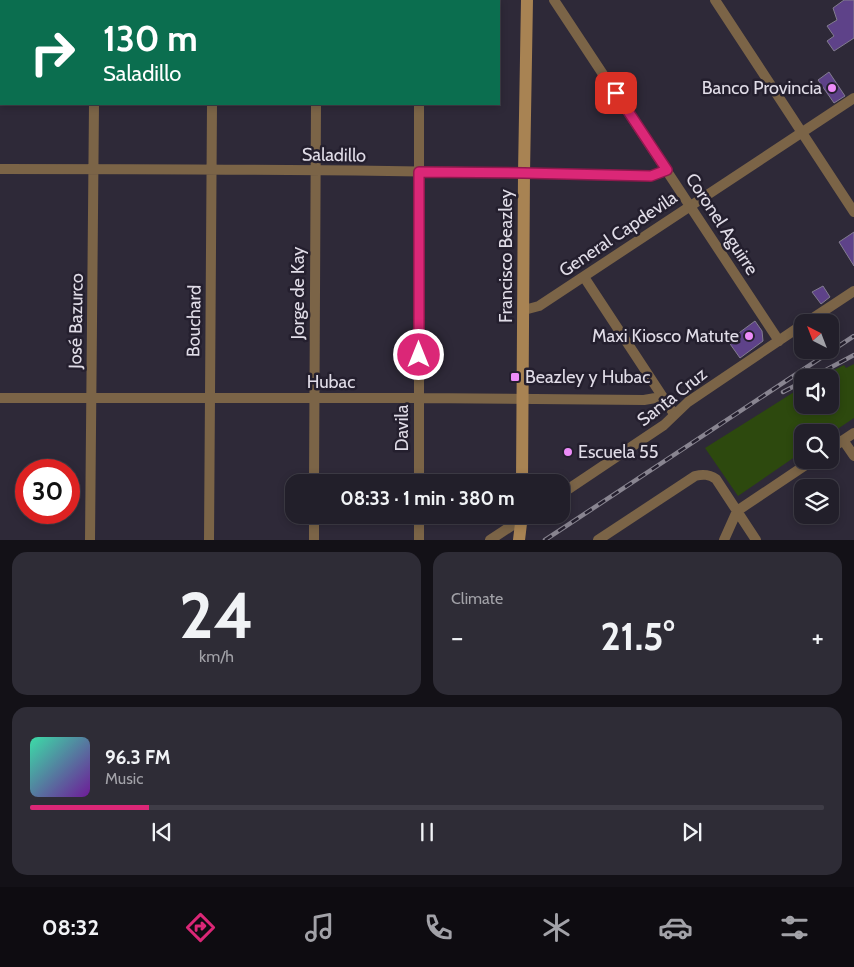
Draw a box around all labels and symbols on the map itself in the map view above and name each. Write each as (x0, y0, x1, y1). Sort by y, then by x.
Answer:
pin (595, 72, 637, 114)
place label: Banco Provincia (702, 77, 822, 99)
marker: Banco Provincia (826, 82, 838, 94)
street label: Saladillo (302, 143, 366, 167)
street label: Coronel Aguirre (681, 169, 763, 279)
street label: General Capdevila (555, 186, 681, 282)
street label: Francisco Beazley (495, 189, 517, 323)
street label: Jorge de Kay (287, 247, 309, 340)
street label: José Bazurco (64, 273, 88, 370)
street label: Bouchard (182, 285, 206, 357)
north arrow (794, 314, 839, 359)
place label: Maxi Kiosco Matute (592, 325, 739, 347)
position arrow (392, 328, 444, 380)
marker: Maxi Kiosco Matute (743, 330, 755, 342)
street label: Santa Cruz (633, 363, 712, 431)
place label: Beazley y Hubac (525, 366, 650, 388)
street label: Hubac (307, 371, 355, 393)
marker: Beazley y Hubac (509, 371, 521, 383)
street label: Davila (391, 404, 413, 451)
place label: Escuela 55 (578, 441, 659, 463)
marker: Escuela 55 (562, 446, 574, 458)
speed limit sign: 30 (15, 459, 80, 524)

